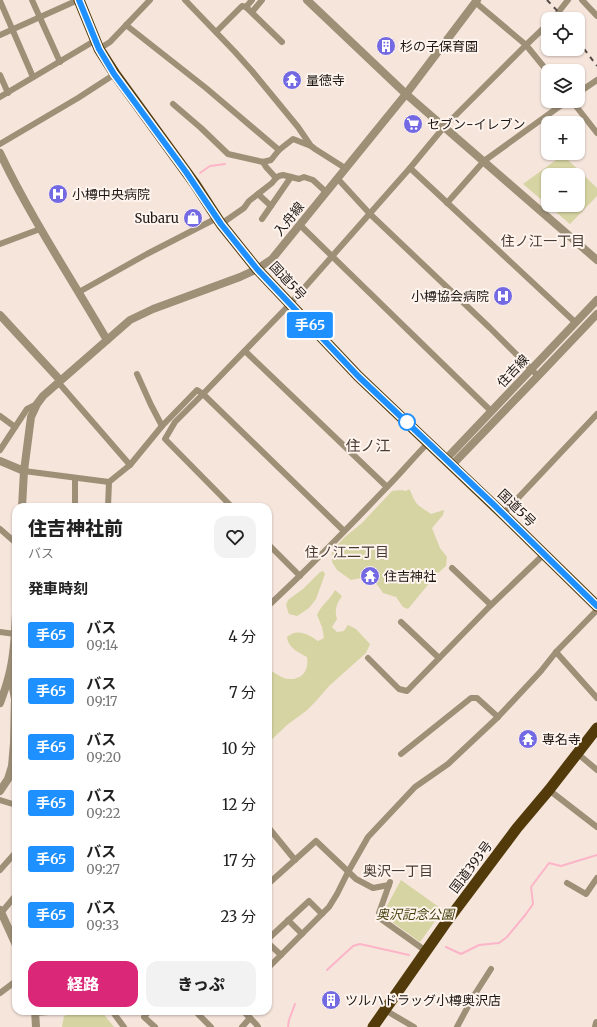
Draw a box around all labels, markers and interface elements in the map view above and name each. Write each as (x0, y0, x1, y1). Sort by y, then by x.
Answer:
map controls (541, 12, 585, 212)
button: locate (541, 12, 585, 56)
building icon: 杉の子保育園 (375, 35, 397, 57)
place label: 杉の子保育園 (400, 38, 478, 55)
button: layers (541, 64, 585, 108)
temple icon: 量徳寺 (281, 69, 303, 91)
place label: 量徳寺 (306, 72, 345, 89)
supermarket icon: セブン-イレブン (402, 113, 424, 135)
place label: セブン-イレブン (427, 116, 526, 133)
button: + (541, 116, 585, 160)
button: − (541, 168, 585, 212)
hospital icon: 小樽中央病院 (47, 183, 69, 205)
place label: 小樽中央病院 (72, 186, 150, 203)
street label: 入舟線 (270, 198, 308, 240)
shop icon: Subaru (182, 207, 204, 229)
place label: Subaru (135, 210, 179, 227)
district label: 住ノ江一丁目 (501, 232, 585, 250)
street label: 国道5号 (266, 258, 310, 304)
hospital icon: 小樽協会病院 (492, 285, 514, 307)
place label: 小樽協会病院 (411, 288, 489, 305)
line badge: 手65 (287, 312, 333, 338)
text: 手65 (295, 316, 325, 334)
street label: 住吉線 (493, 351, 533, 391)
unlabelled marker (398, 413, 416, 431)
district label: 住ノ江 (345, 436, 391, 455)
street label: 国道5号 (494, 486, 540, 530)
text: 住吉神社前 (28, 516, 123, 540)
button: heart (214, 516, 256, 558)
district label: 住ノ江二丁目 (305, 543, 389, 561)
text: バス (28, 545, 54, 562)
temple icon: 住吉神社 (359, 565, 381, 587)
place label: 住吉神社 (384, 568, 436, 585)
text: 発車時刻 (28, 579, 88, 598)
text: バス (86, 618, 116, 637)
text: 手65 (36, 626, 66, 644)
text: 4 分 (228, 627, 256, 646)
text: 09:14 (86, 637, 118, 654)
text: バス (86, 674, 116, 693)
text: 手65 (36, 682, 66, 700)
text: 7 分 (229, 683, 256, 702)
text: 09:17 (86, 693, 118, 710)
temple icon: 専名寺 (517, 728, 539, 750)
text: バス (86, 730, 116, 749)
place label: 専名寺 (542, 731, 581, 748)
text: 手65 (36, 738, 66, 756)
text: 10 分 (222, 739, 256, 758)
text: 09:20 (86, 749, 121, 766)
text: バス (86, 786, 116, 805)
text: 手65 (36, 794, 66, 812)
text: 12 分 (222, 795, 256, 814)
text: 09:22 (86, 805, 120, 822)
street label: 国道393号 (446, 838, 496, 896)
text: バス (86, 842, 116, 861)
text: 手65 (36, 850, 66, 868)
text: 17 分 (223, 851, 256, 870)
text: 09:27 (86, 861, 120, 878)
district label: 奥沢一丁目 (363, 862, 433, 880)
text: バス (86, 898, 116, 917)
text: 手65 (36, 906, 66, 924)
park label: 奥沢記念公園 (376, 906, 456, 923)
text: 23 分 (220, 907, 256, 926)
text: 09:33 (86, 917, 119, 934)
button: 経路 (28, 961, 138, 1007)
button: きっぷ (146, 961, 256, 1007)
building icon: ツルハドラッグ小樽奥沢店 (320, 989, 342, 1011)
place label: ツルハドラッグ小樽奥沢店 (345, 992, 501, 1009)

